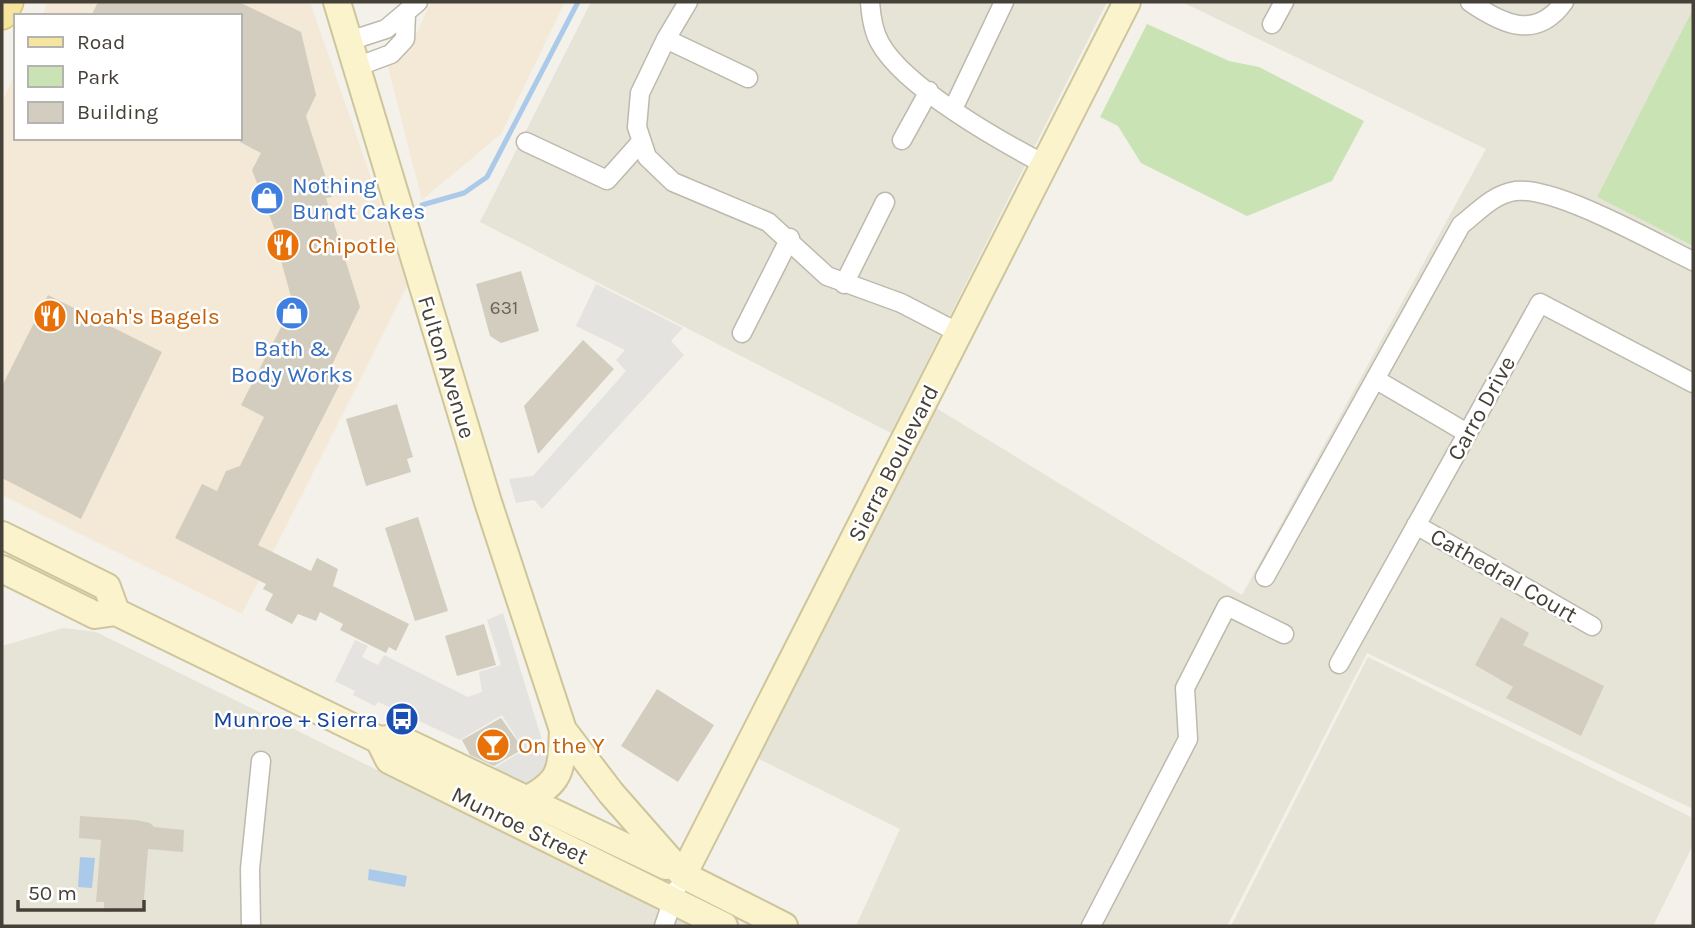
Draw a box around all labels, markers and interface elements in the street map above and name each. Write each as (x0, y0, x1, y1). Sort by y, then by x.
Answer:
legend (14, 14, 242, 140)
text: Road (77, 30, 125, 54)
text: Park (77, 65, 120, 89)
text: Building (77, 100, 158, 124)
place label: Nothing Bundt Cakes (292, 172, 425, 225)
shop icon: Nothing Bundt Cakes (248, 179, 286, 217)
restaurant icon: Chipotle (264, 226, 302, 264)
place label: Chipotle (308, 232, 396, 259)
street label: Fulton Avenue (412, 292, 481, 442)
shop icon: Bath & Body Works (273, 294, 311, 332)
restaurant icon: Noah's Bagels (31, 297, 69, 335)
house number: 631 (490, 297, 518, 319)
place label: Noah's Bagels (74, 303, 220, 330)
place label: Bath & Body Works (231, 335, 353, 388)
street label: Carro Drive (1442, 351, 1521, 465)
street label: Sierra Boulevard (842, 380, 945, 546)
street label: Cathedral Court (1425, 522, 1582, 629)
bus stop icon: Munroe + Sierra (383, 700, 421, 738)
place label: Munroe + Sierra (213, 706, 378, 733)
bar icon: On the Y (474, 726, 512, 764)
place label: On the Y (518, 732, 605, 759)
street label: Munroe Street (447, 781, 593, 870)
scale bar (18, 869, 144, 913)
text: 50 m (28, 881, 77, 905)

